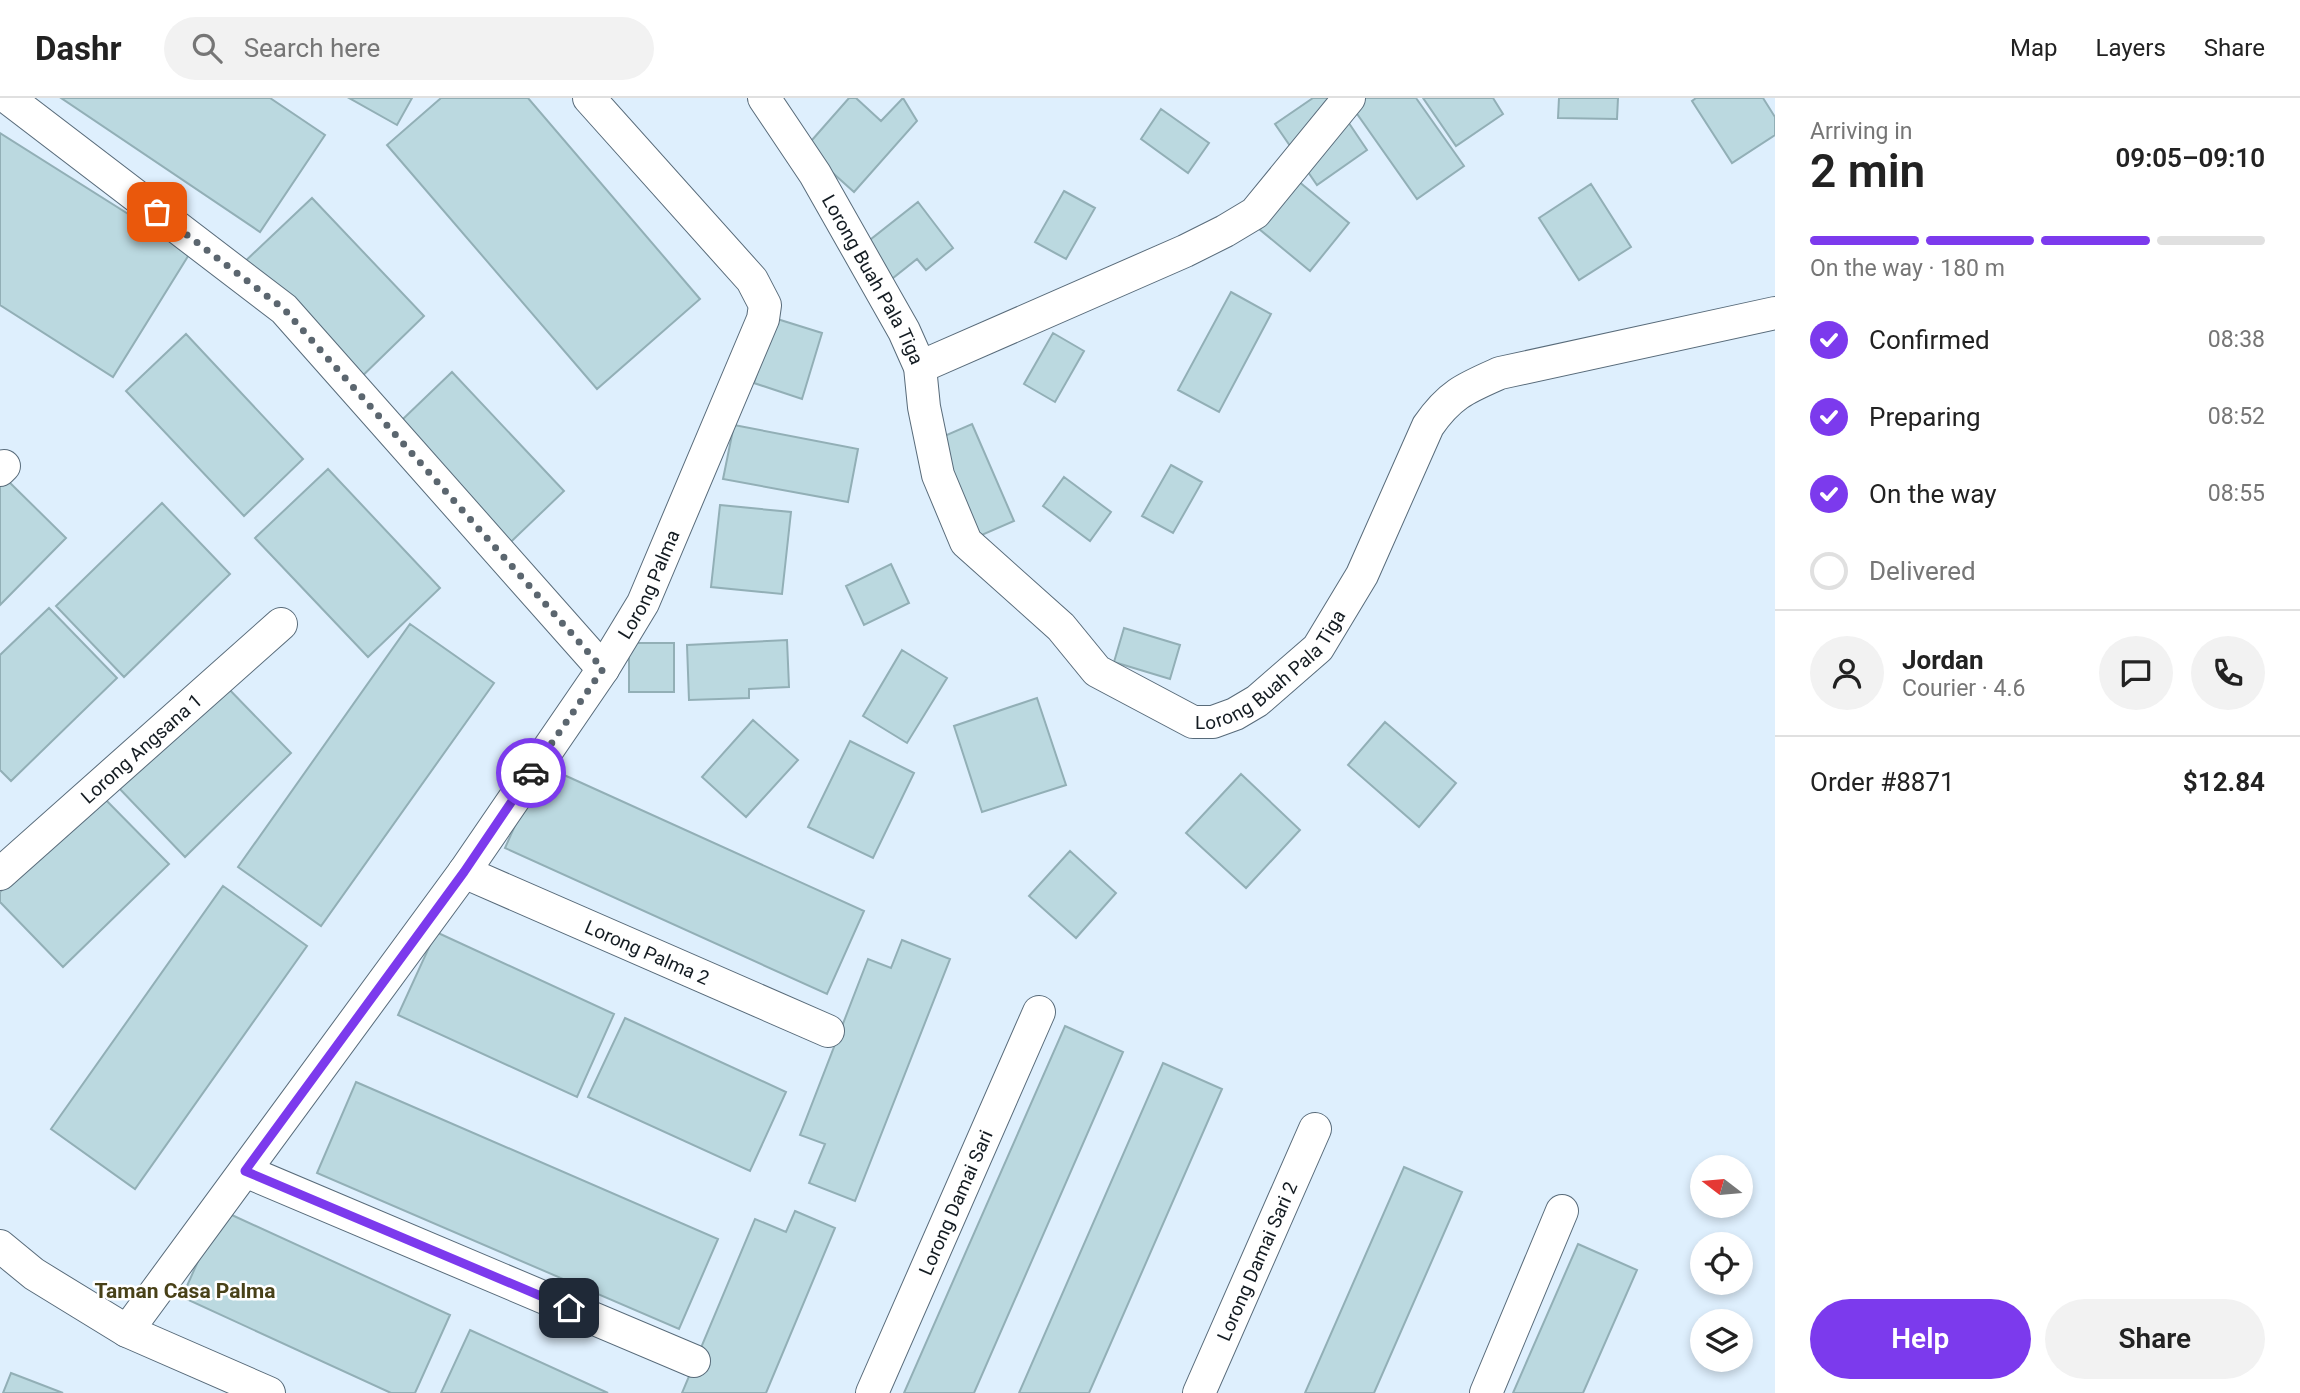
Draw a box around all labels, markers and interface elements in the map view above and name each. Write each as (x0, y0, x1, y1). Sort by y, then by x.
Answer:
search box (164, 17, 654, 80)
text: Dashr (35, 29, 122, 68)
icon: search (188, 29, 226, 67)
text: Search here (244, 33, 380, 63)
text: Map (2010, 34, 2058, 62)
text: Layers (2096, 34, 2166, 62)
text: Share (2204, 34, 2265, 62)
text: Arriving in (1810, 118, 1913, 145)
text: 09:05–09:10 (2115, 143, 2265, 173)
text: 2 min (1810, 144, 1925, 198)
pin (127, 182, 187, 242)
street label: Lorong Buah Pala Tiga (817, 191, 928, 368)
icon: bag (138, 193, 176, 231)
text: On the way · 180 m (1810, 255, 2005, 282)
icon: check (1810, 321, 1848, 359)
text: Confirmed (1869, 325, 1990, 355)
text: 08:38 (2208, 326, 2265, 353)
icon: check (1810, 398, 1848, 436)
text: Preparing (1869, 402, 1981, 432)
text: 08:52 (2208, 403, 2265, 430)
icon: check (1810, 475, 1848, 513)
text: On the way (1869, 479, 1997, 509)
text: 08:55 (2208, 480, 2265, 507)
street label: Lorong Palma (613, 527, 685, 643)
text: Delivered (1869, 556, 1976, 586)
street label: Lorong Buah Pala Tiga (1195, 606, 1350, 734)
button: person (1810, 636, 1884, 710)
button: chat (2099, 636, 2173, 710)
button: phone (2191, 636, 2265, 710)
text: Jordan (1902, 645, 1984, 675)
text: Courier · 4.6 (1902, 675, 2025, 702)
street label: Lorong Angsana 1 (76, 689, 207, 809)
courier (496, 738, 566, 808)
icon: car (512, 754, 550, 792)
text: Order #8871 (1810, 767, 1955, 797)
text: $12.84 (2183, 767, 2265, 797)
street label: Lorong Palma 2 (581, 915, 713, 990)
street label: Lorong Damai Sari (914, 1127, 998, 1279)
north arrow (1690, 1155, 1754, 1218)
map controls (1690, 1155, 1753, 1372)
street label: Lorong Damai Sari 2 (1212, 1178, 1302, 1344)
button: locate (1690, 1232, 1753, 1295)
pin (539, 1278, 599, 1338)
district label: Taman Casa Palma (95, 1279, 276, 1303)
icon: home (550, 1289, 588, 1327)
button: Help (1810, 1299, 2031, 1379)
button: Share (2045, 1299, 2265, 1379)
button: layers (1690, 1309, 1753, 1372)

